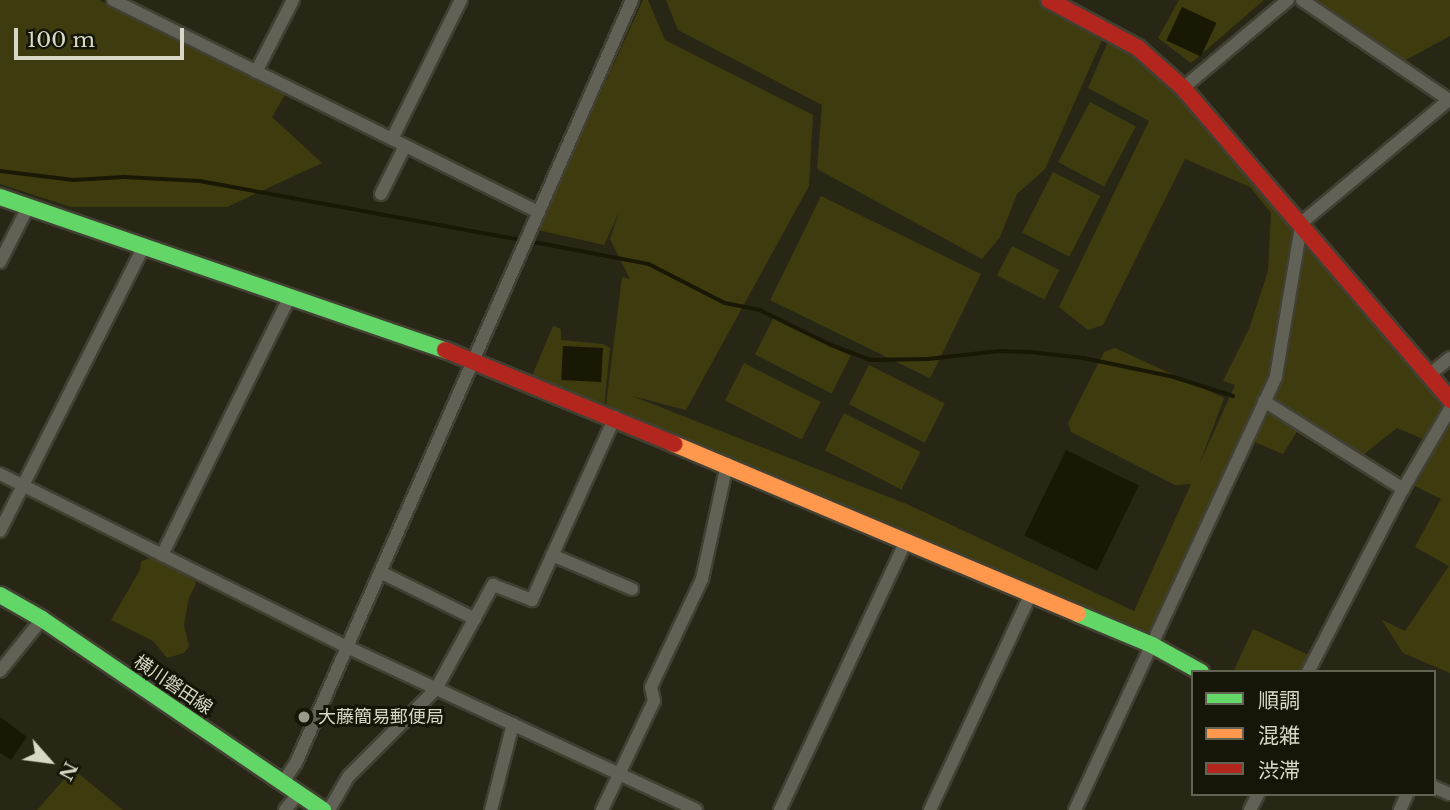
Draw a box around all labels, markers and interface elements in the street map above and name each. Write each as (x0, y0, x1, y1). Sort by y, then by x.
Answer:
scale bar (18, 14, 187, 58)
text: 100 m (27, 27, 95, 53)
street label: 横川磐田線 (130, 651, 216, 719)
legend (1191, 670, 1436, 796)
text: 順調 (1258, 688, 1300, 714)
place label: 大藤簡易郵便局 (318, 706, 444, 728)
marker: 大藤簡易郵便局 (296, 709, 312, 725)
text: 混雑 (1258, 723, 1300, 749)
north arrow (14, 726, 84, 796)
text: N (54, 758, 82, 784)
text: 渋滞 (1258, 758, 1300, 784)

